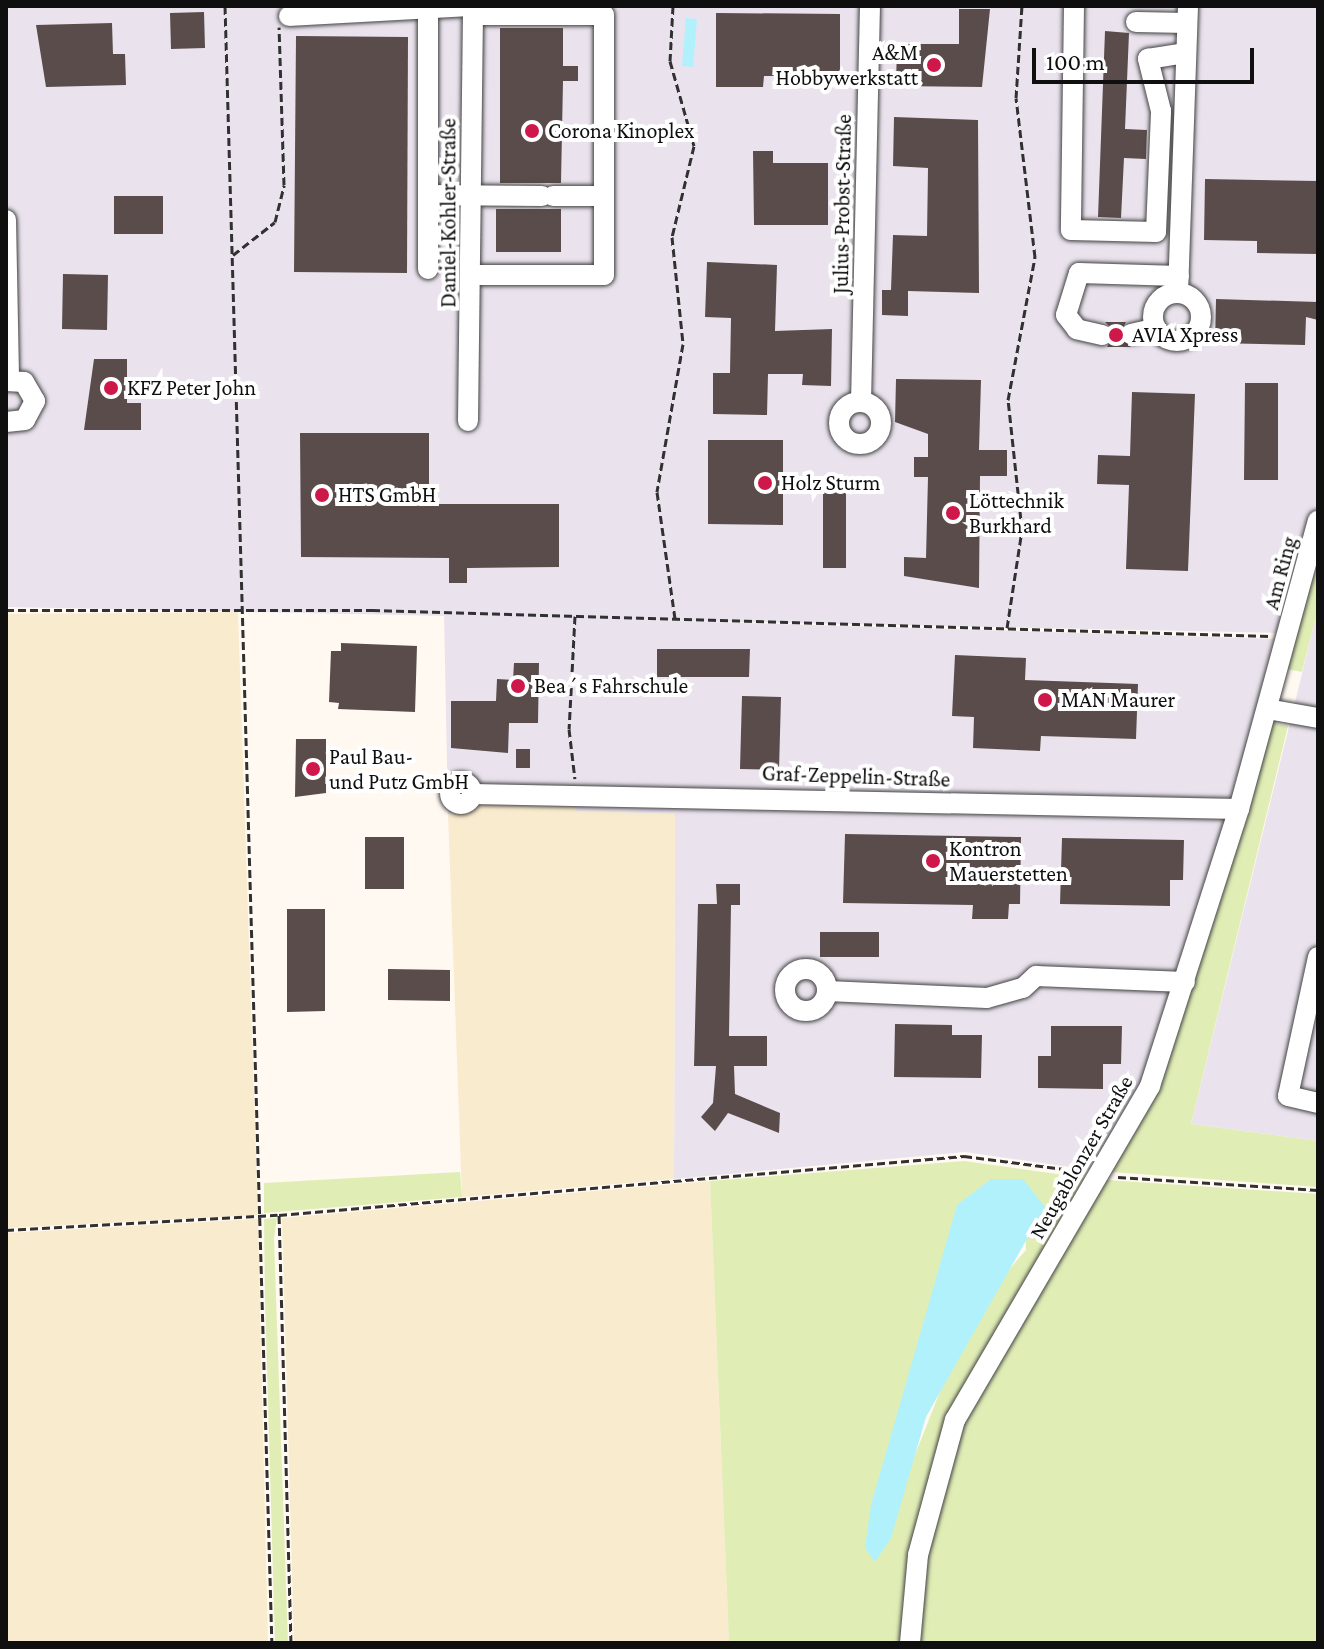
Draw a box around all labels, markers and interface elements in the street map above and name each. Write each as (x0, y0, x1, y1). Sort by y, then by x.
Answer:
scale bar (1036, 32, 1258, 82)
place label: A&M Hobbywerkstatt (775, 39, 918, 90)
text: 100 m (1046, 48, 1105, 75)
marker: A&M Hobbywerkstatt (925, 56, 943, 74)
street label: Julius-Probst-Straße (827, 114, 857, 294)
street label: Daniel-Kohler-Straße (435, 118, 461, 308)
place label: Corona Kinoplex (548, 118, 694, 144)
marker: Corona Kinoplex (523, 122, 541, 140)
place label: AVIA Xpress (1132, 322, 1238, 348)
marker: AVIA Xpress (1107, 326, 1125, 344)
place label: KFZ Peter John (127, 375, 256, 401)
marker: KFZ Peter John (102, 379, 120, 397)
place label: Holz Sturm (781, 470, 880, 496)
marker: Holz Sturm (756, 474, 774, 492)
place label: HTS GmbH (338, 482, 436, 508)
marker: HTS GmbH (313, 486, 331, 504)
place label: Löttechnik Burkhard (969, 487, 1064, 538)
marker: Löttechnik Burkhard (944, 504, 962, 522)
street label: Am Ring (1258, 534, 1302, 612)
place label: Bea´s Fahrschule (534, 673, 688, 699)
marker: Bea´s Fahrschule (509, 677, 527, 695)
place label: MAN Maurer (1061, 687, 1175, 713)
marker: MAN Maurer (1036, 691, 1054, 709)
place label: Paul Bau- und Putz GmbH (329, 743, 469, 794)
marker: Paul Bau- und Putz GmbH (304, 760, 322, 778)
street label: Graf-Zeppelin-Straße (761, 760, 951, 792)
place label: Kontron Mauerstetten (949, 835, 1068, 886)
marker: Kontron Mauerstetten (924, 852, 942, 870)
street label: Neugablonzer Straße (1024, 1071, 1138, 1243)

